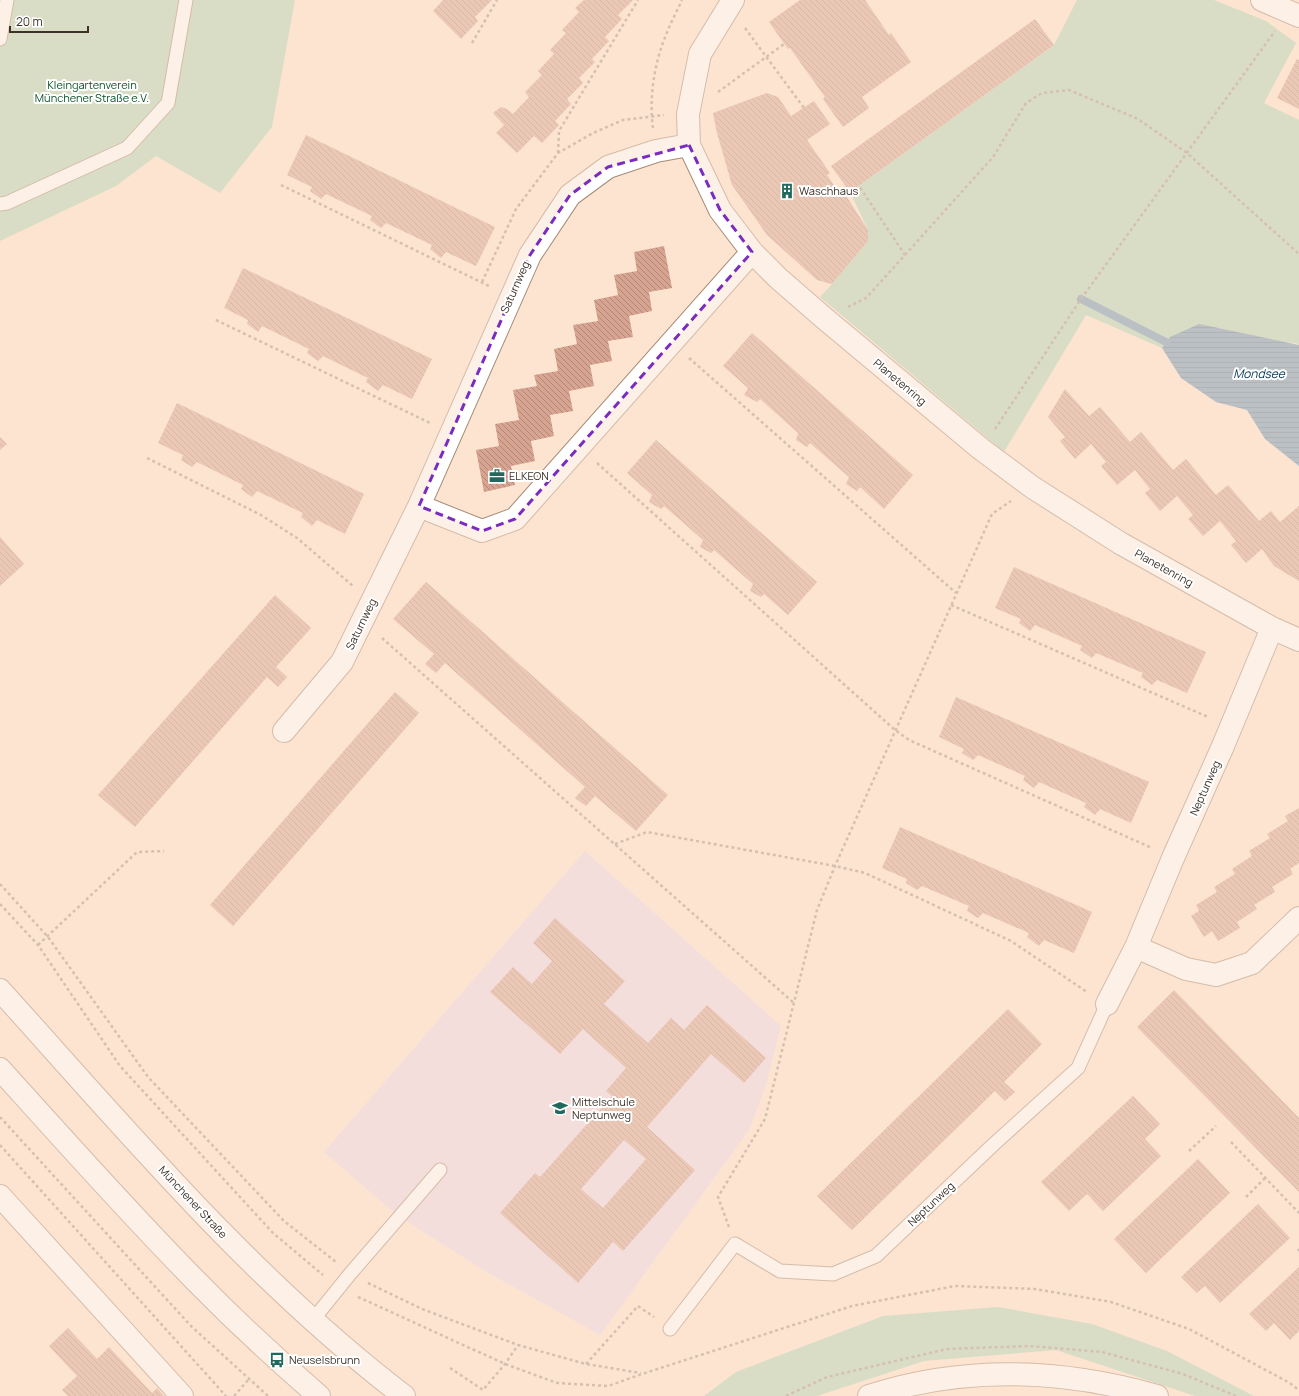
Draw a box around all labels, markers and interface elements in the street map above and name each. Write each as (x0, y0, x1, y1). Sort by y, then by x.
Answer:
scale bar (10, 8, 88, 34)
text: 20 m (16, 13, 43, 30)
park label: Kleingartenverein Münchener Straße e.V. (35, 77, 149, 105)
building icon: Waschhaus (778, 182, 796, 200)
place label: Waschhaus (799, 183, 858, 198)
street label: Saturnweg (496, 258, 533, 315)
street label: Planetenring (871, 355, 930, 408)
water label: Mondsee (1233, 365, 1286, 382)
office icon: ELKEON (488, 467, 506, 485)
place label: ELKEON (509, 468, 549, 483)
street label: Planetenring (1132, 545, 1196, 590)
street label: Saturnweg (342, 596, 379, 652)
street label: Neptunweg (1186, 758, 1223, 818)
place label: Mittelschule Neptunweg (572, 1094, 635, 1122)
school or university icon: Mittelschule Neptunweg (551, 1099, 569, 1117)
street label: Münchener Straße (156, 1162, 231, 1242)
street label: Neptunweg (904, 1178, 957, 1229)
bus stop icon: Neuselsbrunn (268, 1351, 286, 1369)
place label: Neuselsbrunn (289, 1352, 360, 1367)

